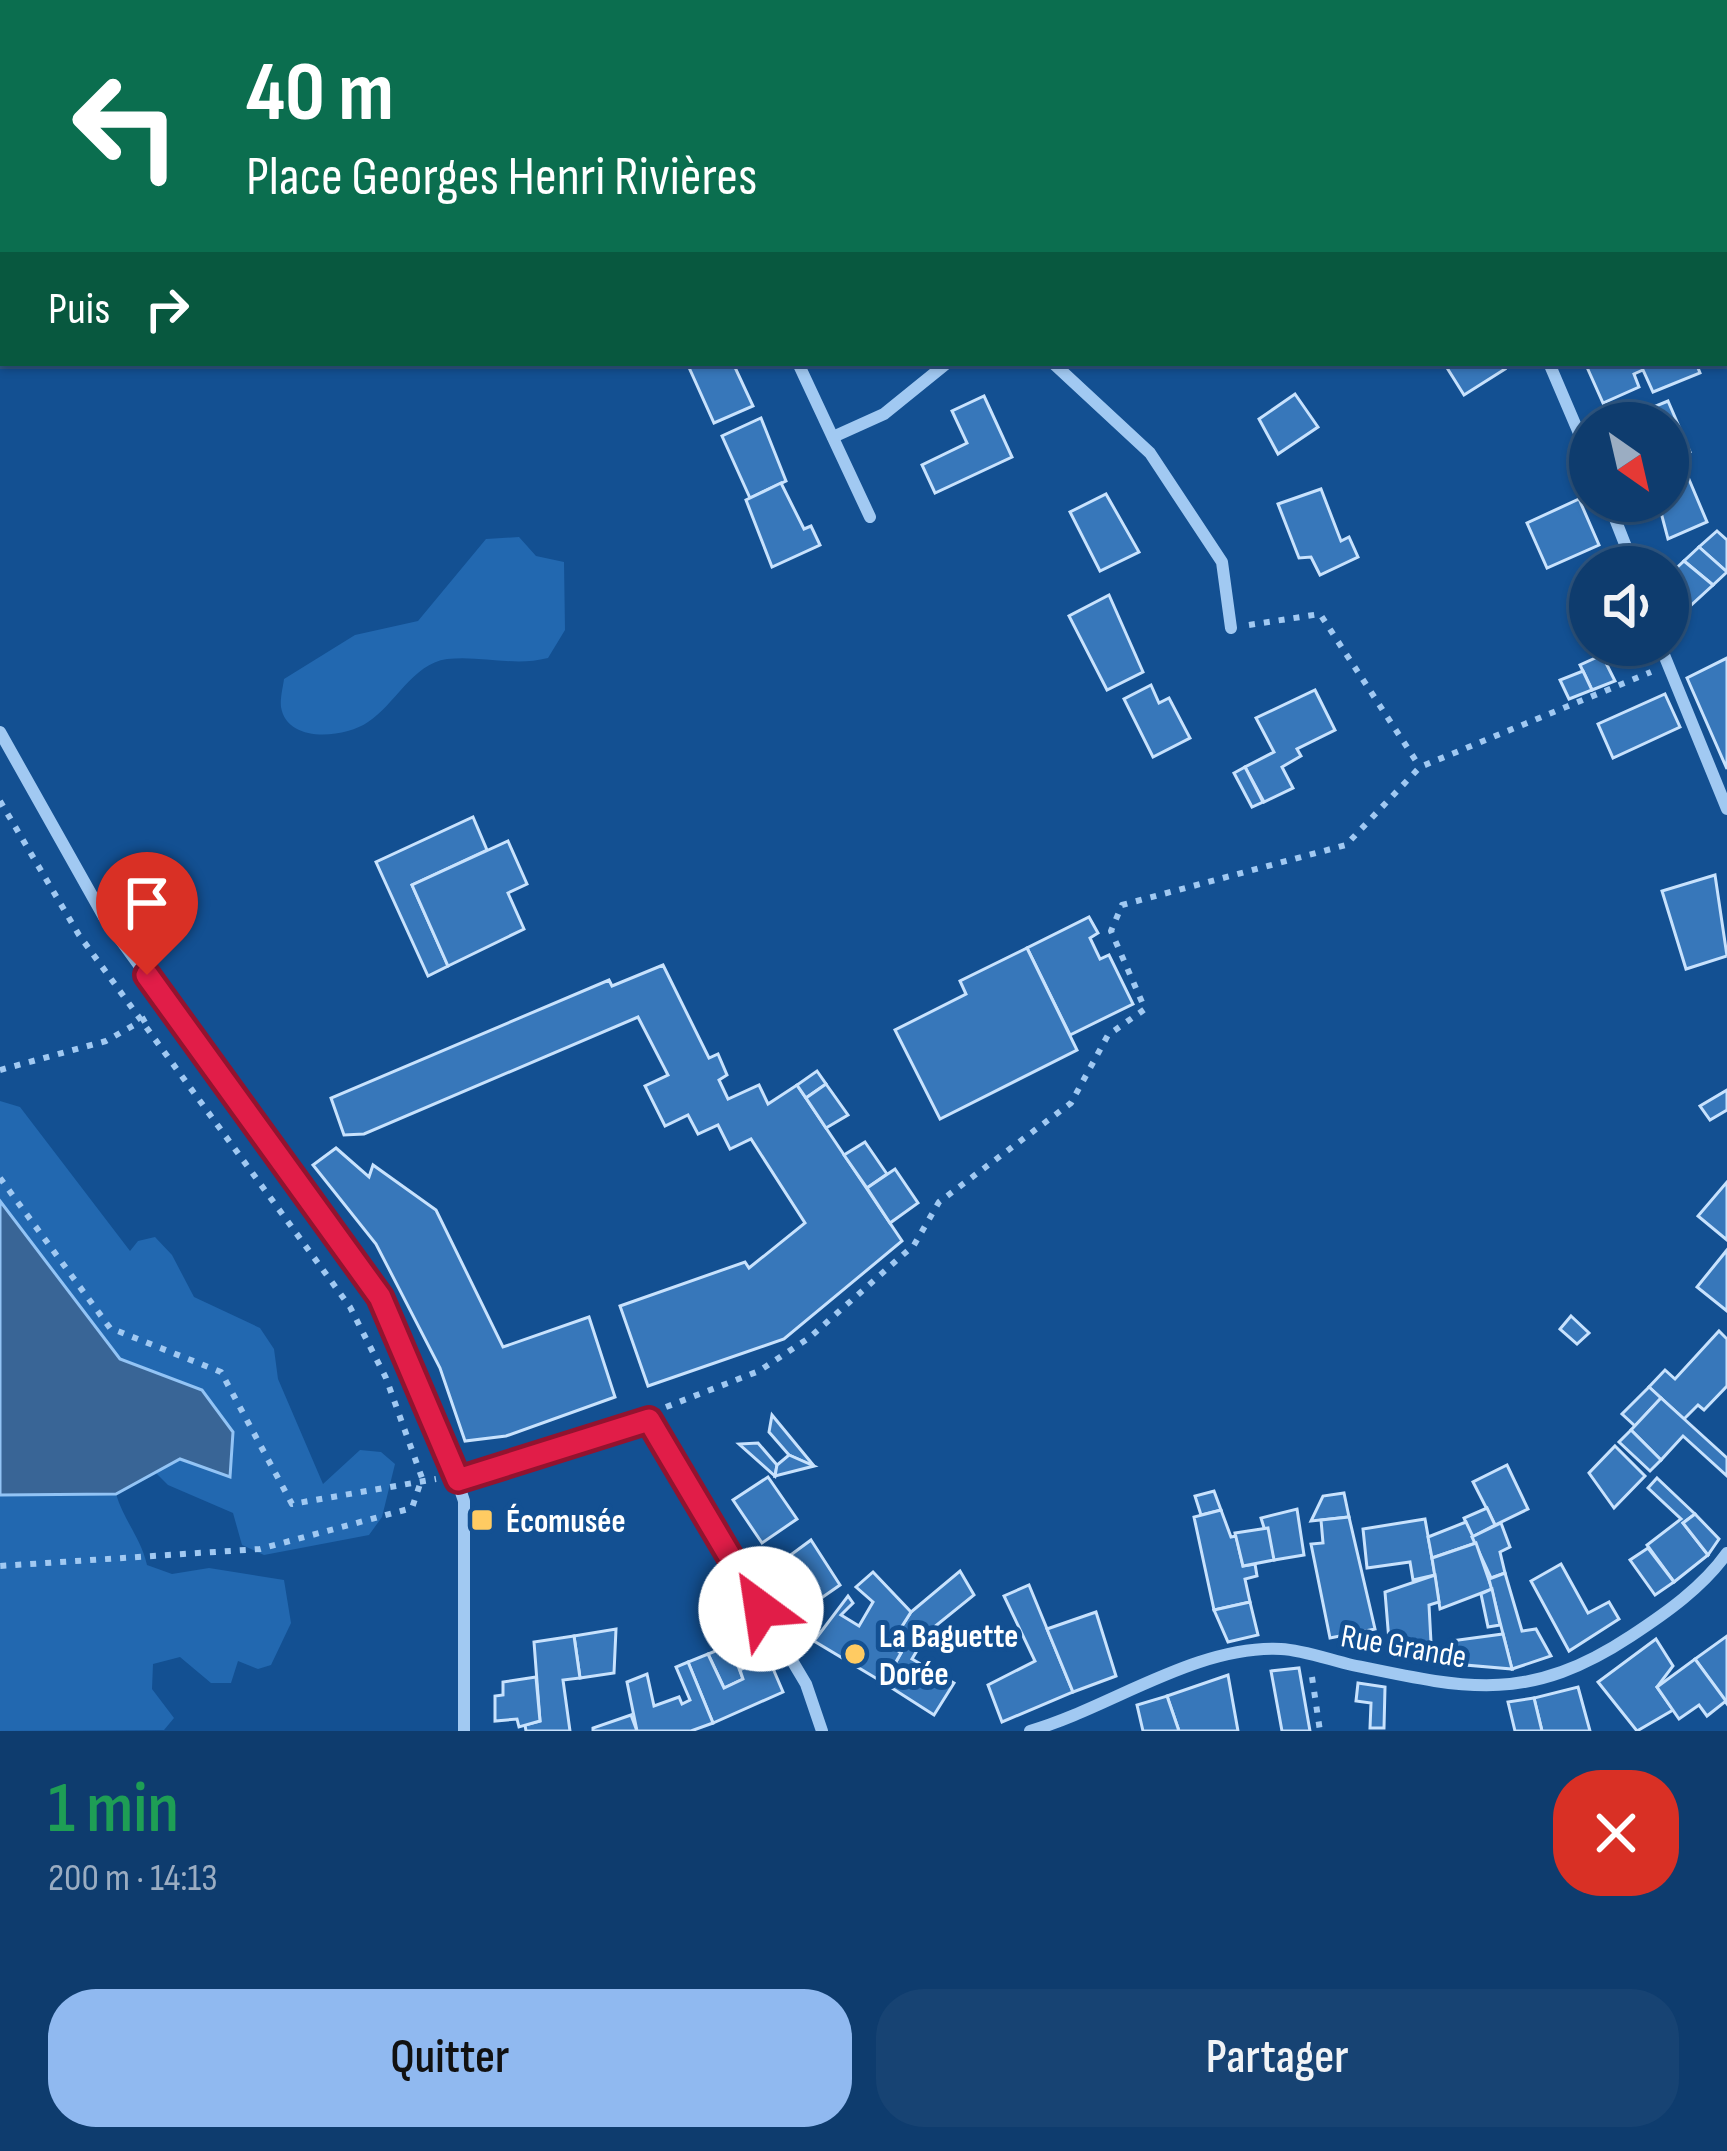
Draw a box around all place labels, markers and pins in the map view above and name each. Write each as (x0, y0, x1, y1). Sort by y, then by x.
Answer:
pin (96, 852, 198, 975)
place label: Écomusée (506, 1502, 626, 1542)
marker: Écomusée (469, 1507, 495, 1533)
place label: La Baguette Dorée (879, 1617, 1018, 1695)
marker: La Baguette Dorée (842, 1641, 868, 1667)

